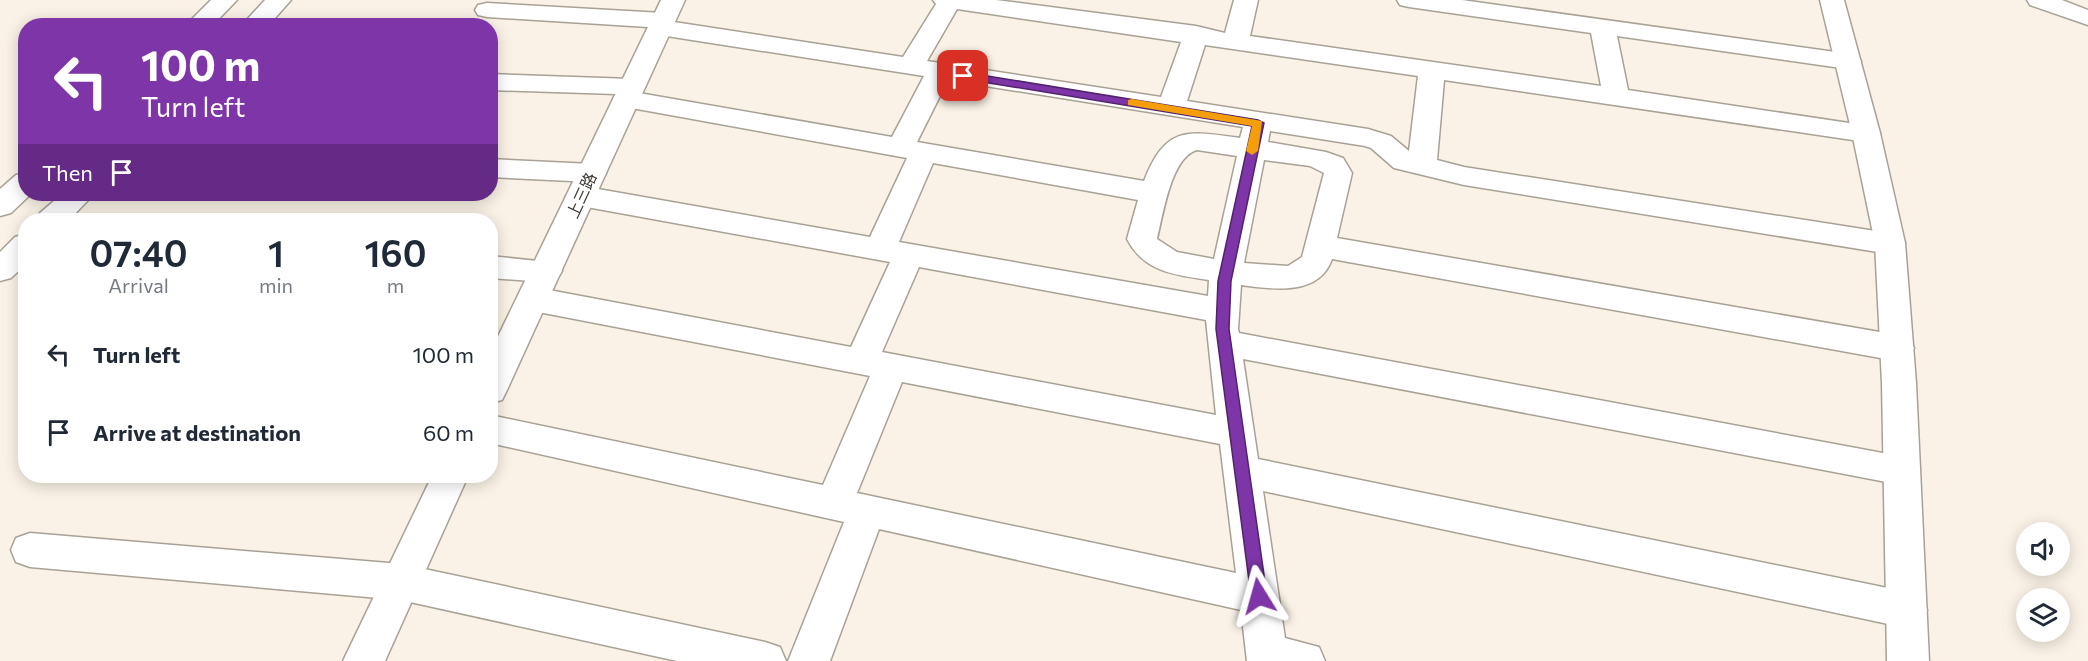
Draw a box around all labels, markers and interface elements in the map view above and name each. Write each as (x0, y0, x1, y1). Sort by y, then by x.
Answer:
text: 100 m (141, 38, 261, 90)
icon: left (42, 42, 120, 120)
pin (937, 50, 988, 101)
icon: arrive (946, 59, 979, 92)
text: Turn left (141, 90, 245, 123)
icon: arrive (105, 156, 138, 189)
text: Then (42, 159, 93, 186)
street label: 上三路 (562, 169, 600, 221)
text: 07:40 (90, 230, 187, 274)
text: 1 (268, 230, 284, 274)
text: 160 (365, 230, 426, 274)
text: Arrival (108, 273, 169, 297)
text: min (259, 273, 293, 297)
text: m (387, 273, 404, 297)
icon: left (42, 338, 75, 371)
text: Turn left (93, 341, 180, 368)
text: 100 m (412, 341, 474, 368)
icon: arrive (42, 416, 75, 449)
text: Arrive at destination (93, 419, 301, 446)
text: 60 m (423, 419, 474, 446)
map controls (2016, 522, 2070, 642)
button: sound (2016, 522, 2070, 576)
position arrow (1227, 564, 1291, 628)
button: layers (2016, 588, 2070, 642)

